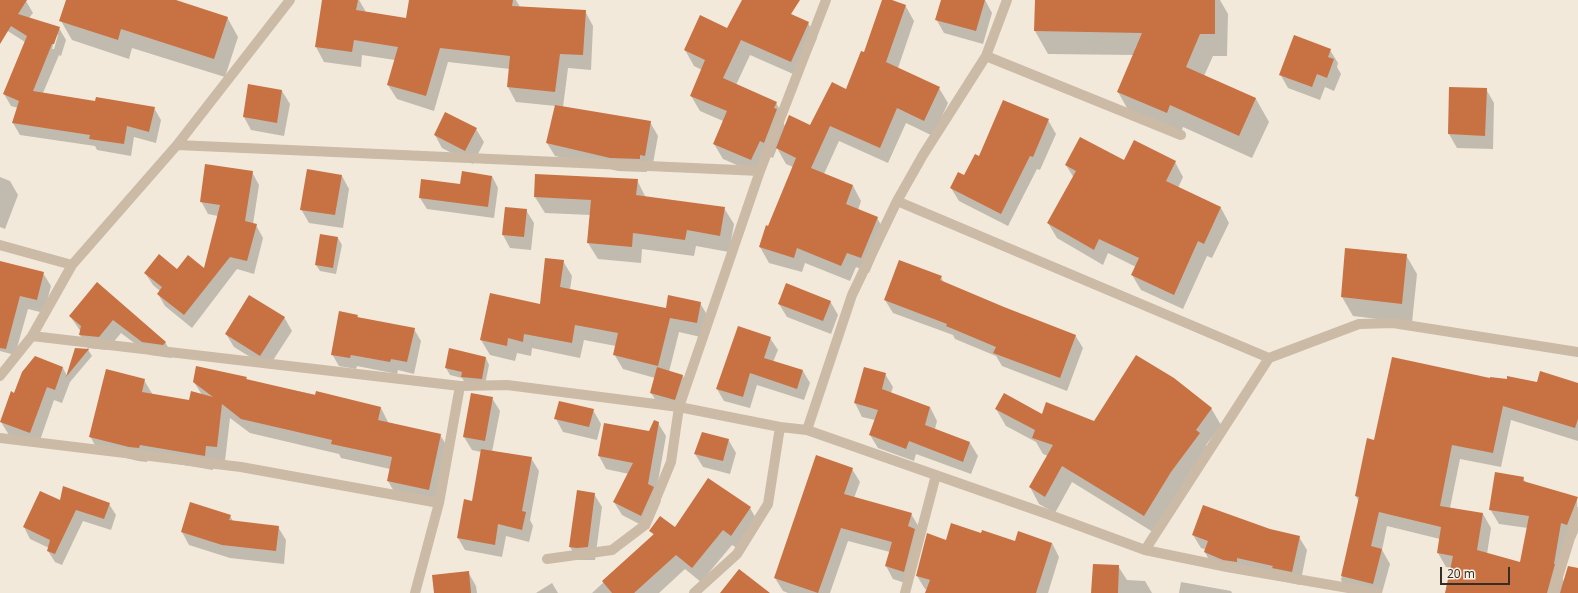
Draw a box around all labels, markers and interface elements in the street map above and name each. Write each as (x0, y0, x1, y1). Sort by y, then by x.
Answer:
scale bar (1442, 559, 1512, 585)
text: 20 m (1447, 565, 1475, 582)

